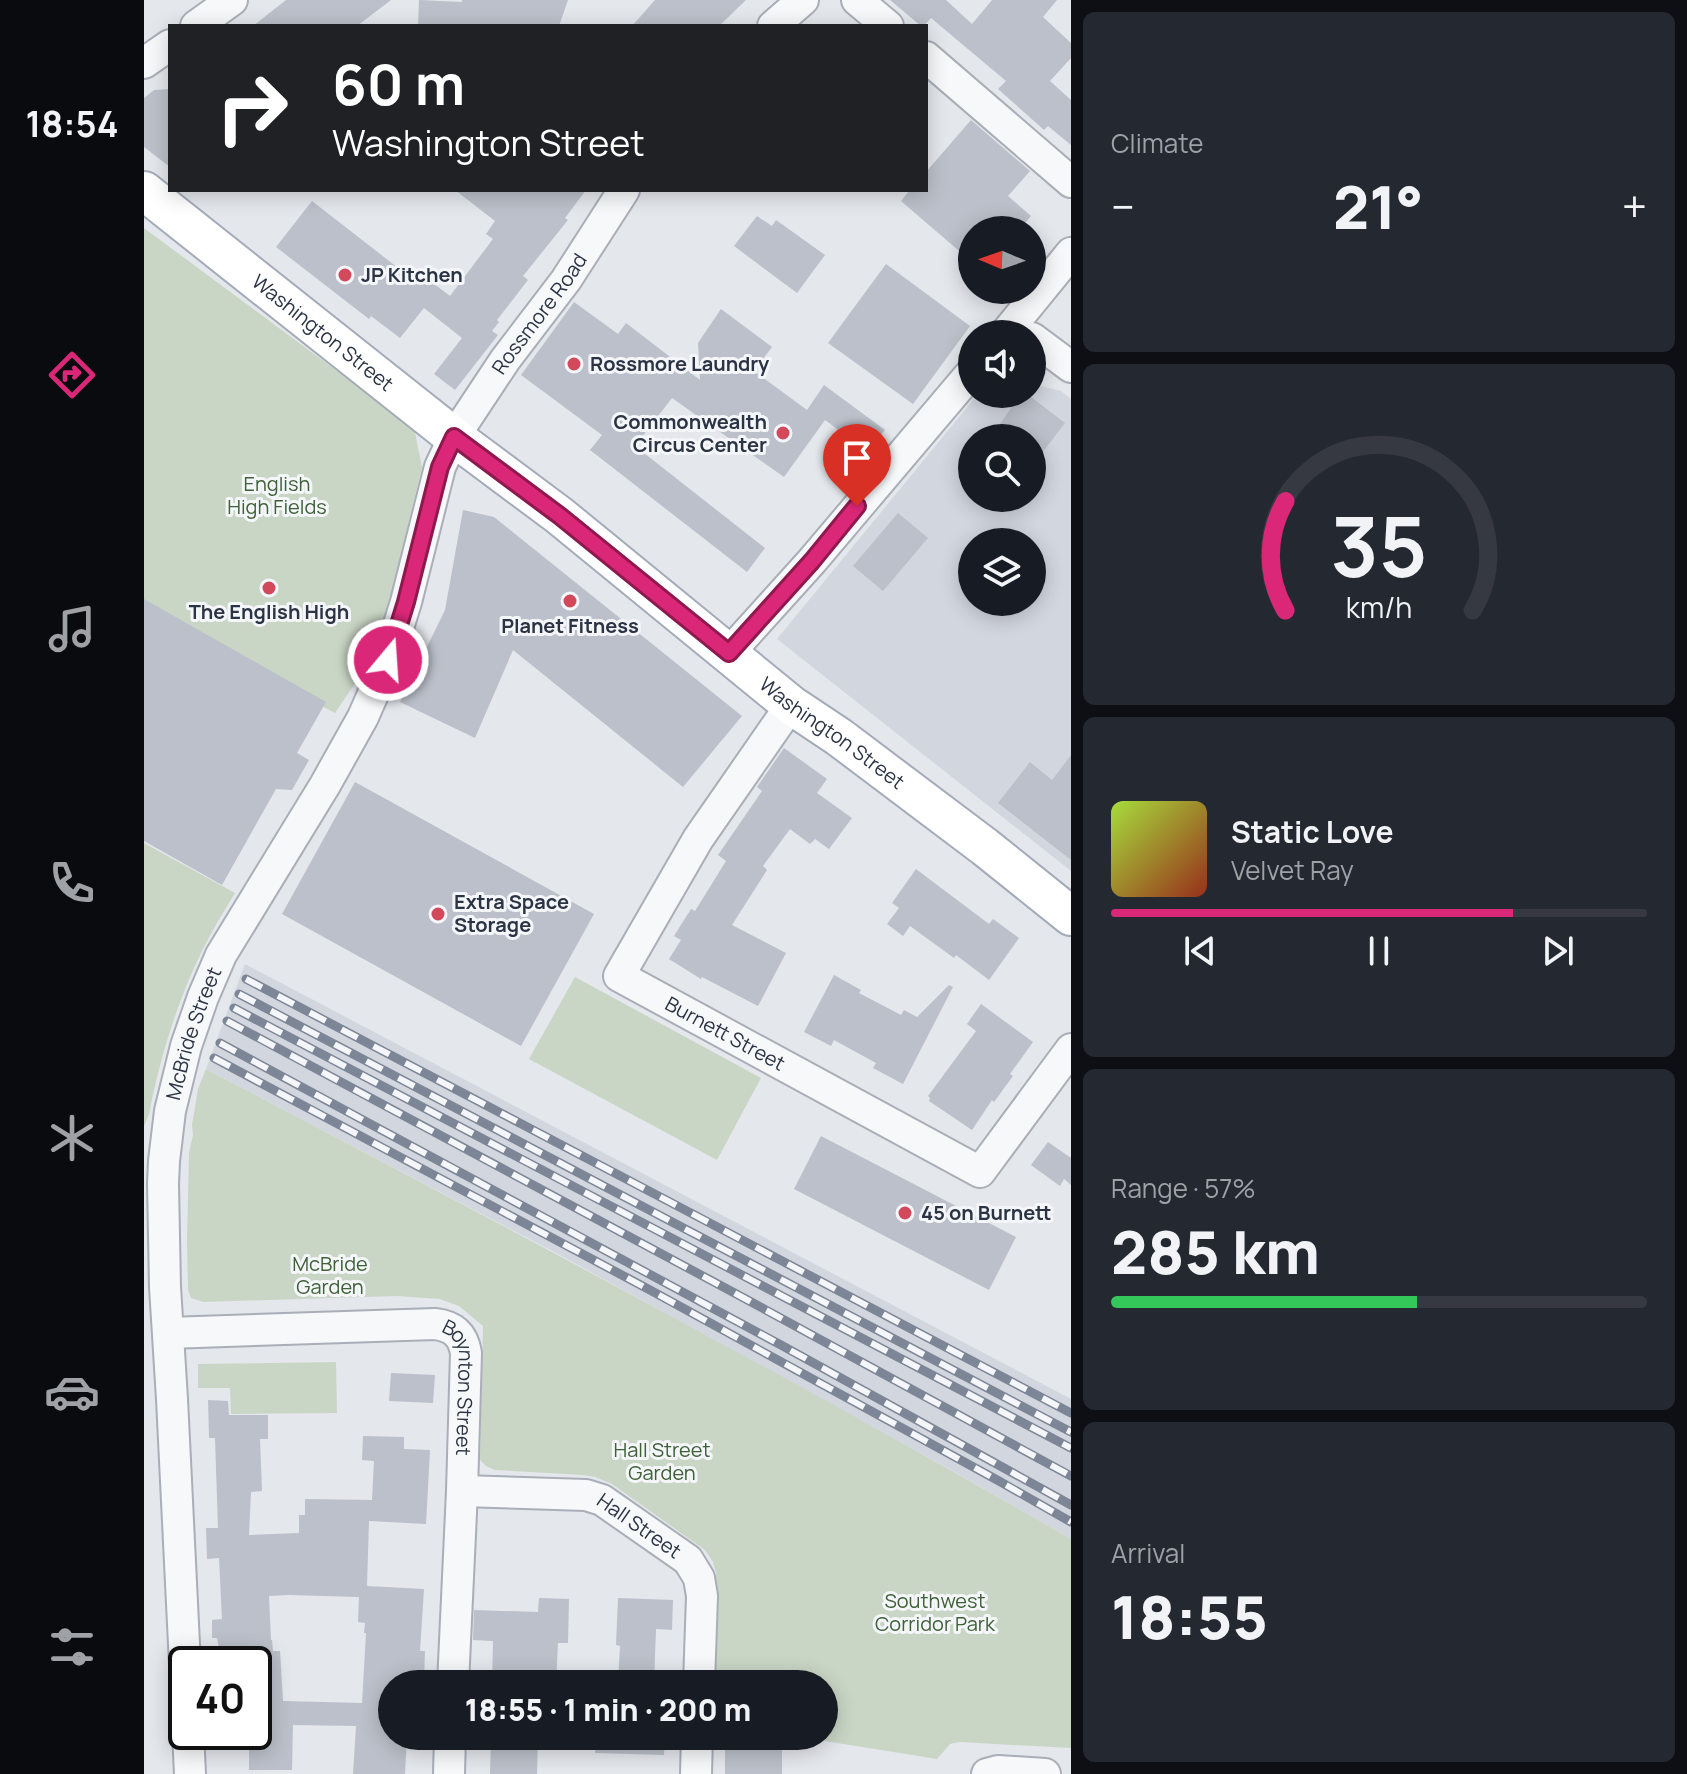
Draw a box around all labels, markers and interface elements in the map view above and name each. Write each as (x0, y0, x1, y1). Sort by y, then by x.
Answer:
text: 60 m (332, 45, 465, 122)
icon: right (200, 56, 304, 160)
text: 18:54 (25, 99, 119, 148)
text: Washington Street (332, 118, 645, 167)
text: Climate (1111, 125, 1203, 161)
text: 21° (1333, 165, 1423, 247)
text: − (1111, 176, 1135, 236)
text: + (1622, 176, 1647, 236)
north arrow (958, 216, 1046, 304)
map controls (958, 216, 1046, 616)
street label: Rossmore Road (485, 248, 593, 379)
place label: JP Kitchen (361, 261, 463, 288)
marker: JP Kitchen (336, 266, 354, 284)
street label: Washington Street (246, 268, 399, 397)
button: sound (958, 320, 1046, 408)
icon: directions (44, 347, 100, 403)
place label: Rossmore Laundry (590, 350, 770, 377)
marker: Rossmore Laundry (565, 355, 583, 373)
place label: Commonwealth Circus Center (613, 408, 767, 458)
marker: Commonwealth Circus Center (774, 424, 792, 442)
pin (823, 424, 891, 506)
button: search (958, 424, 1046, 512)
icon: arrive (835, 436, 879, 480)
park label: English High Fields (227, 470, 327, 520)
text: 35 (1330, 487, 1428, 601)
button: layers (958, 528, 1046, 616)
marker: The English High (260, 579, 278, 597)
text: km/h (1346, 588, 1412, 627)
marker: Planet Fitness (561, 592, 579, 610)
place label: The English High (189, 598, 349, 625)
icon: music (44, 601, 100, 657)
place label: Planet Fitness (501, 612, 639, 639)
position arrow (346, 618, 430, 702)
street label: Washington Street (754, 671, 910, 795)
text: Static Love (1231, 811, 1394, 852)
text: Velvet Ray (1231, 852, 1354, 888)
icon: phone (44, 855, 100, 911)
place label: Extra Space Storage (454, 888, 569, 938)
marker: Extra Space Storage (429, 905, 447, 923)
icon: previous (1178, 929, 1222, 973)
icon: pause (1357, 929, 1401, 973)
icon: next (1536, 929, 1580, 973)
street label: McBride Street (159, 963, 227, 1103)
street label: Burnett Street (661, 990, 790, 1077)
icon: climate (44, 1110, 100, 1166)
text: Range · 57% (1111, 1170, 1256, 1206)
place label: 45 on Burnett (921, 1199, 1051, 1226)
marker: 45 on Burnett (896, 1204, 914, 1222)
text: 285 km (1111, 1210, 1320, 1292)
park label: McBride Garden (292, 1250, 368, 1300)
street label: Boynton Street (438, 1313, 480, 1456)
icon: car (44, 1364, 100, 1420)
park label: Hall Street Garden (614, 1436, 710, 1486)
street label: Hall Street (592, 1487, 687, 1564)
text: Arrival (1111, 1535, 1185, 1571)
text: 18:55 (1111, 1575, 1268, 1657)
park label: Southwest Corridor Park (875, 1587, 996, 1637)
icon: filters (44, 1619, 100, 1675)
speed limit sign: 40 (168, 1646, 272, 1750)
text: 18:55 · 1 min · 200 m (465, 1689, 751, 1730)

